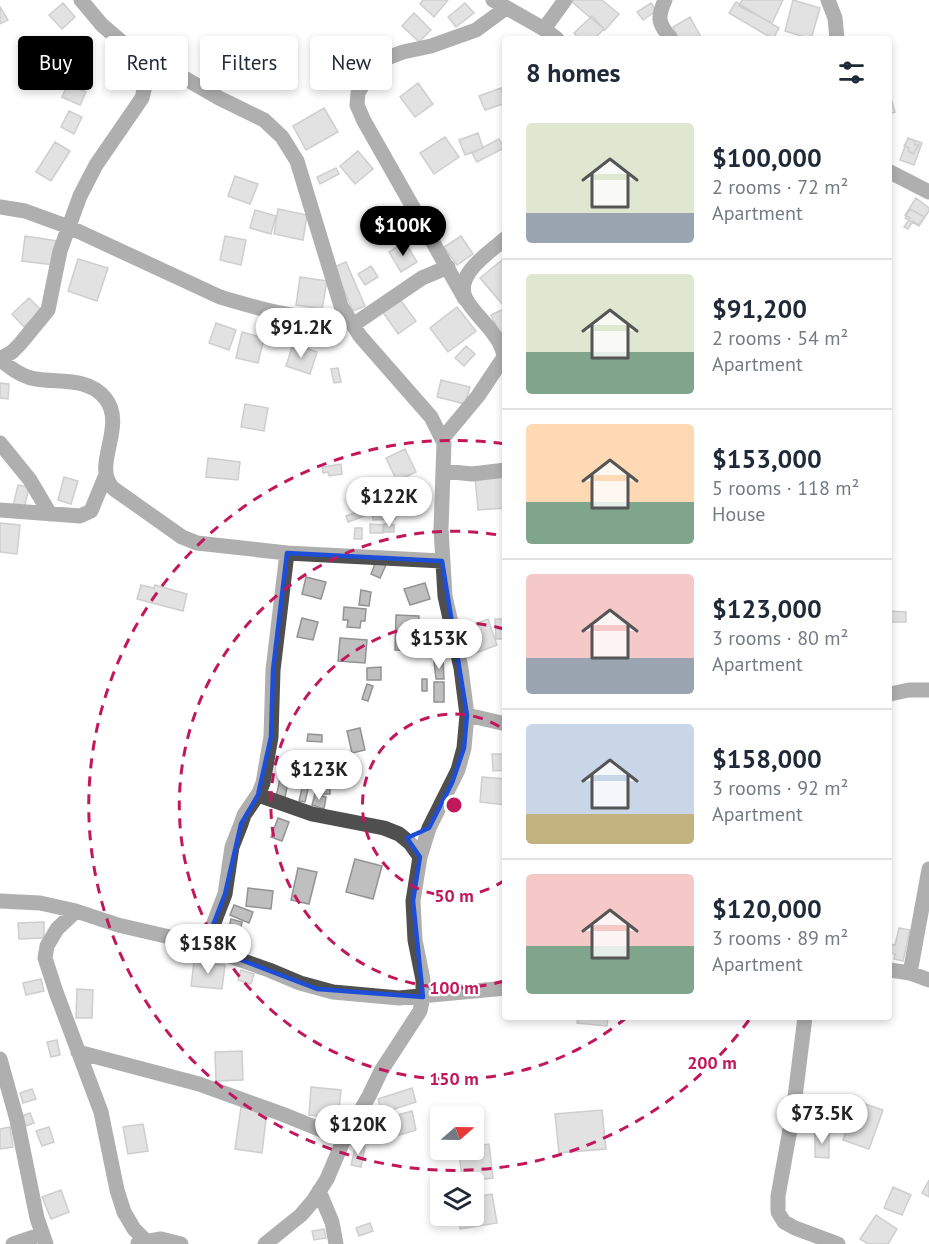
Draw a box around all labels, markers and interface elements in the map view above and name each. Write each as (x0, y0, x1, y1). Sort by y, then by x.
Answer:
chip: Buy (18, 36, 93, 90)
chip: Rent (105, 36, 188, 90)
chip: Filters (200, 36, 298, 90)
chip: New (310, 36, 392, 90)
text: 8 homes (526, 56, 621, 89)
icon: filters (835, 56, 868, 89)
text: $100,000 (712, 141, 822, 174)
icon: home (574, 147, 646, 219)
text: 2 rooms · 72 m² (712, 174, 848, 200)
text: Apartment (712, 200, 803, 226)
pin: $100K (361, 206, 445, 257)
text: $100K (374, 212, 432, 238)
text: $91,200 (712, 292, 807, 325)
icon: home (574, 298, 646, 370)
pin: $91.2K (252, 308, 350, 359)
text: $91.2K (270, 314, 332, 340)
text: 2 rooms · 54 m² (712, 325, 848, 351)
text: Apartment (712, 351, 803, 377)
text: $153,000 (712, 442, 822, 475)
icon: home (574, 448, 646, 520)
text: 5 rooms · 118 m² (712, 475, 859, 501)
pin: $122K (347, 477, 431, 528)
text: $122K (360, 483, 418, 509)
text: House (712, 501, 766, 527)
text: $123,000 (712, 592, 822, 625)
icon: home (574, 598, 646, 670)
pin: $153K (397, 619, 481, 670)
text: $153K (410, 625, 468, 651)
text: 3 rooms · 80 m² (712, 625, 848, 651)
text: Apartment (712, 651, 803, 677)
text: $158,000 (712, 742, 822, 775)
icon: home (574, 748, 646, 820)
pin: $123K (277, 750, 361, 801)
text: $123K (290, 756, 348, 782)
text: 3 rooms · 92 m² (712, 775, 848, 801)
centre of rings (444, 795, 464, 815)
text: Apartment (712, 801, 803, 827)
text: 50 m (434, 884, 474, 907)
text: $120,000 (712, 892, 822, 925)
icon: home (574, 898, 646, 970)
pin: $158K (166, 924, 250, 975)
text: 3 rooms · 89 m² (712, 925, 848, 951)
text: $158K (179, 930, 237, 956)
text: Apartment (712, 951, 803, 977)
text: 100 m (429, 976, 479, 999)
text: 200 m (687, 1051, 737, 1074)
text: 150 m (429, 1067, 479, 1090)
pin: $73.5K (773, 1094, 871, 1145)
text: $73.5K (791, 1100, 853, 1126)
pin: $120K (316, 1105, 400, 1156)
north arrow (430, 1106, 484, 1160)
map controls (430, 1106, 484, 1226)
text: $120K (329, 1111, 387, 1137)
button: layers (430, 1172, 484, 1226)

